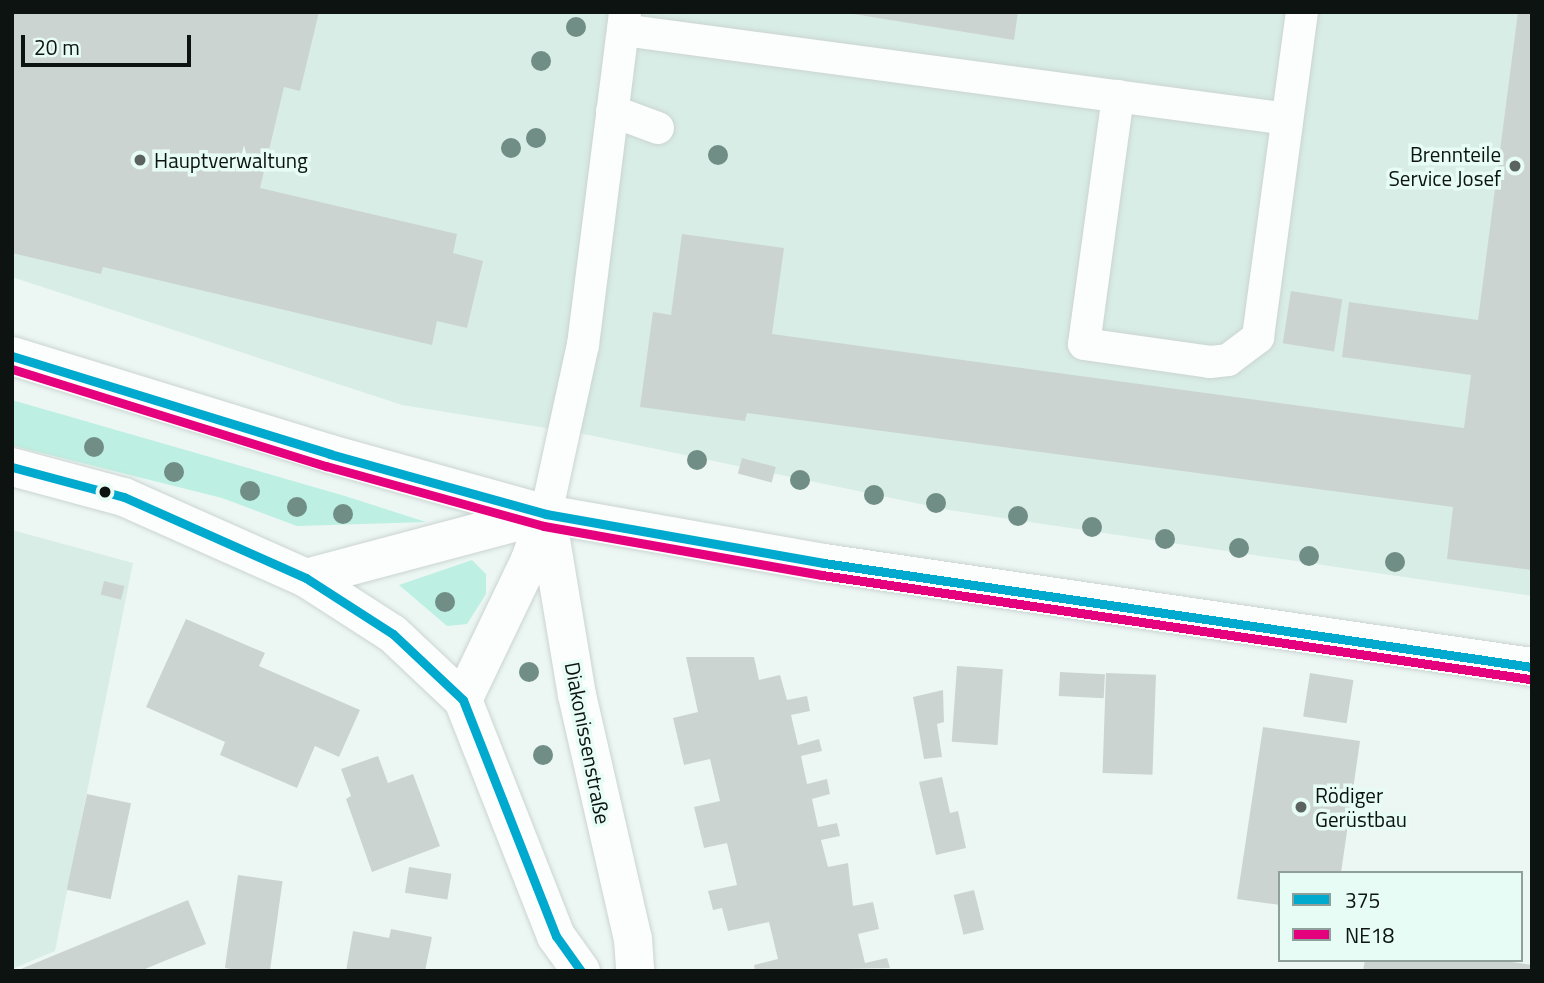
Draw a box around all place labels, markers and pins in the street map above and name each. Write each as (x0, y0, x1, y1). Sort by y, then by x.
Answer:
place label: Brennteile Service Josef (1388, 141, 1501, 191)
place label: Hauptverwaltung (154, 147, 308, 173)
marker: Hauptverwaltung (132, 152, 148, 168)
marker: Brennteile Service Josef (1507, 158, 1523, 174)
unlabelled marker (98, 485, 112, 499)
place label: Rödiger Gerüstbau (1315, 782, 1407, 832)
marker: Rödiger Gerüstbau (1293, 799, 1309, 815)

